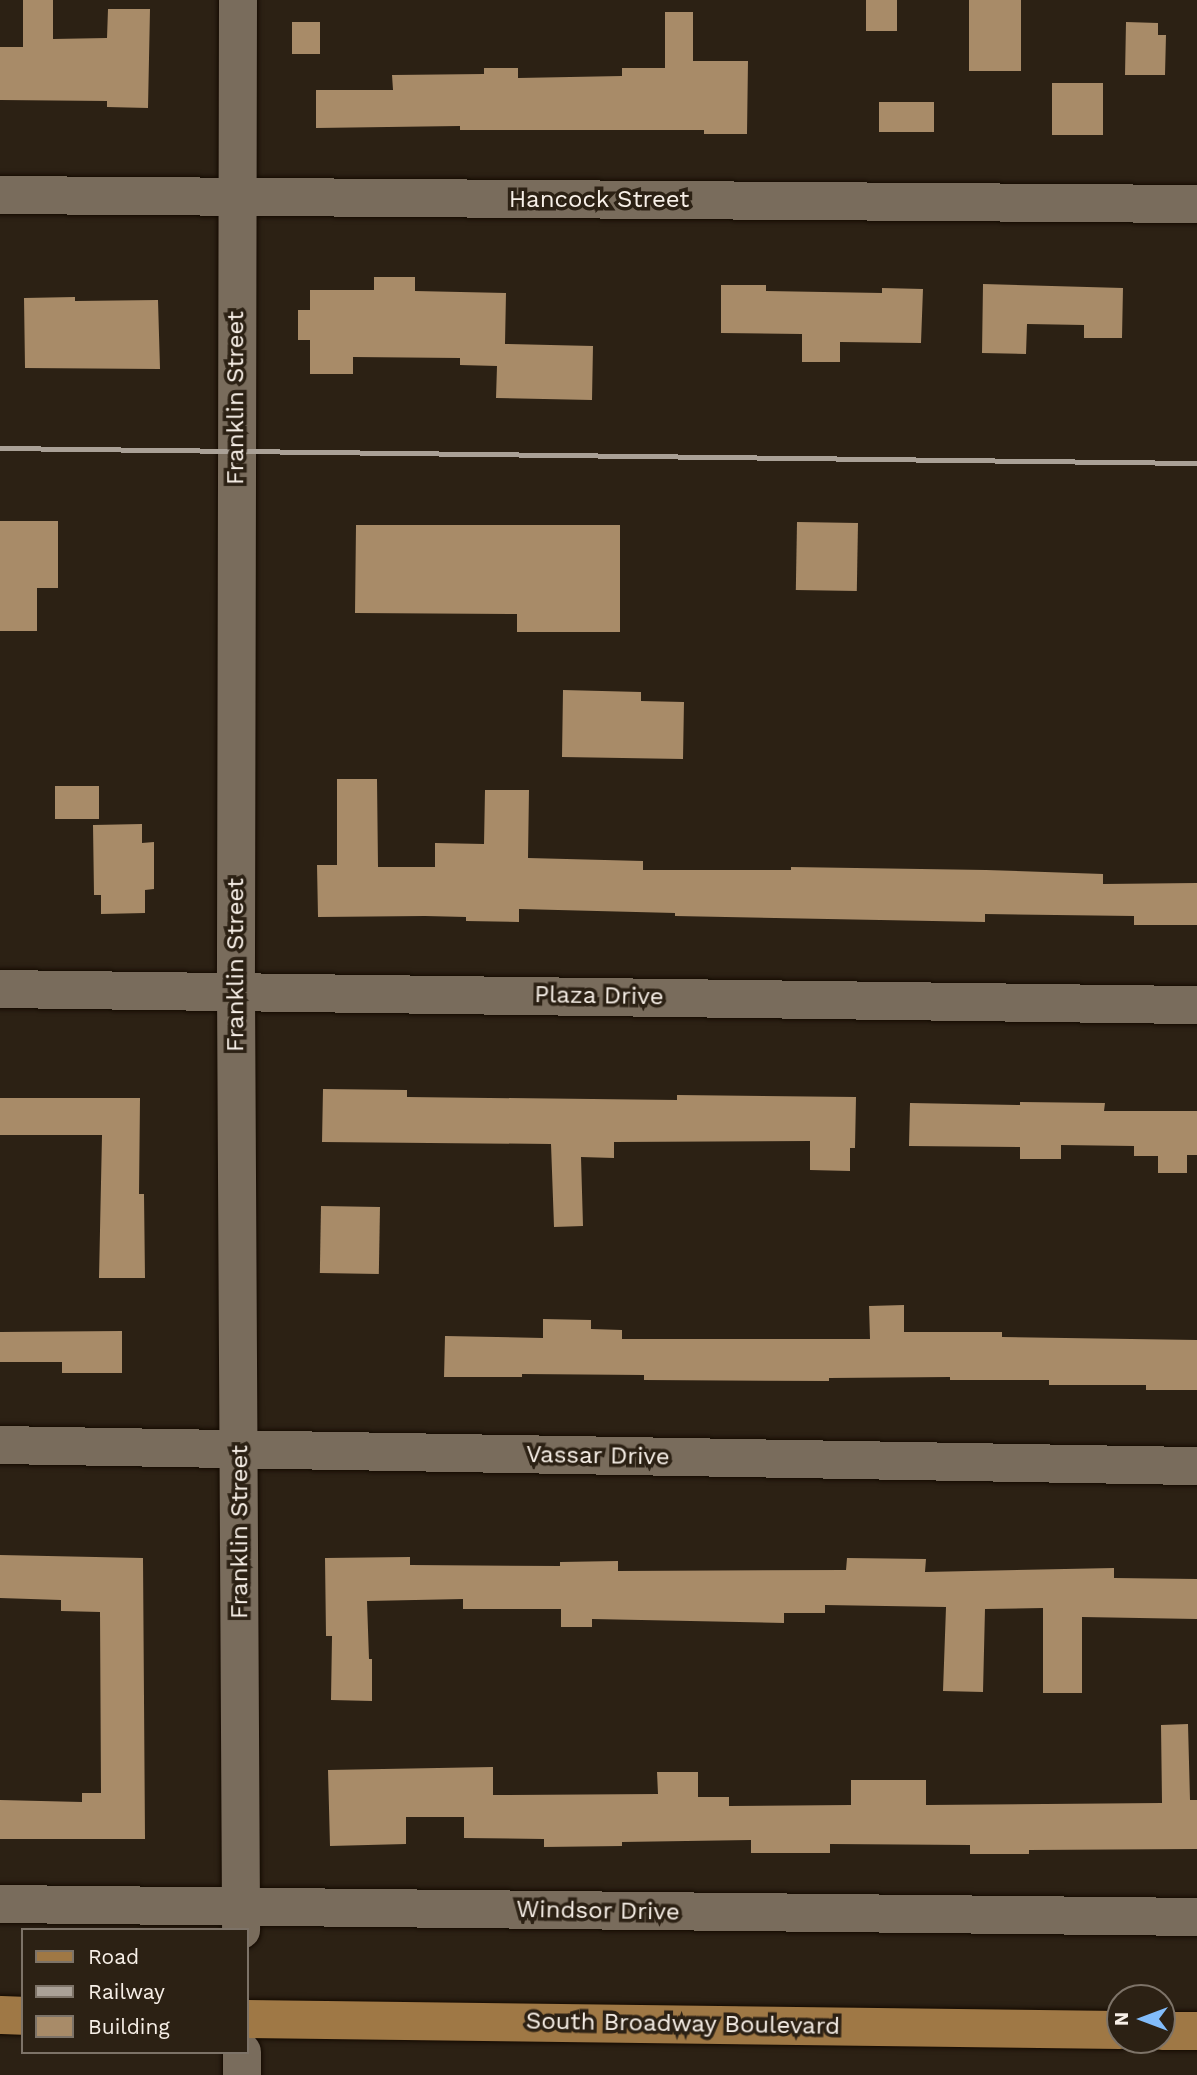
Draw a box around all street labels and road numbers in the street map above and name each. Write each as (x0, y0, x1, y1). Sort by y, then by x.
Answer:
street label: Hancock Street (508, 186, 690, 214)
street label: Franklin Street (222, 311, 250, 485)
street label: Franklin Street (222, 878, 250, 1052)
street label: Plaza Drive (534, 980, 664, 1012)
street label: Vassar Drive (526, 1440, 670, 1472)
street label: Franklin Street (226, 1445, 254, 1619)
street label: Windsor Drive (516, 1895, 680, 1927)
street label: South Broadway Boulevard (525, 2007, 841, 2041)

